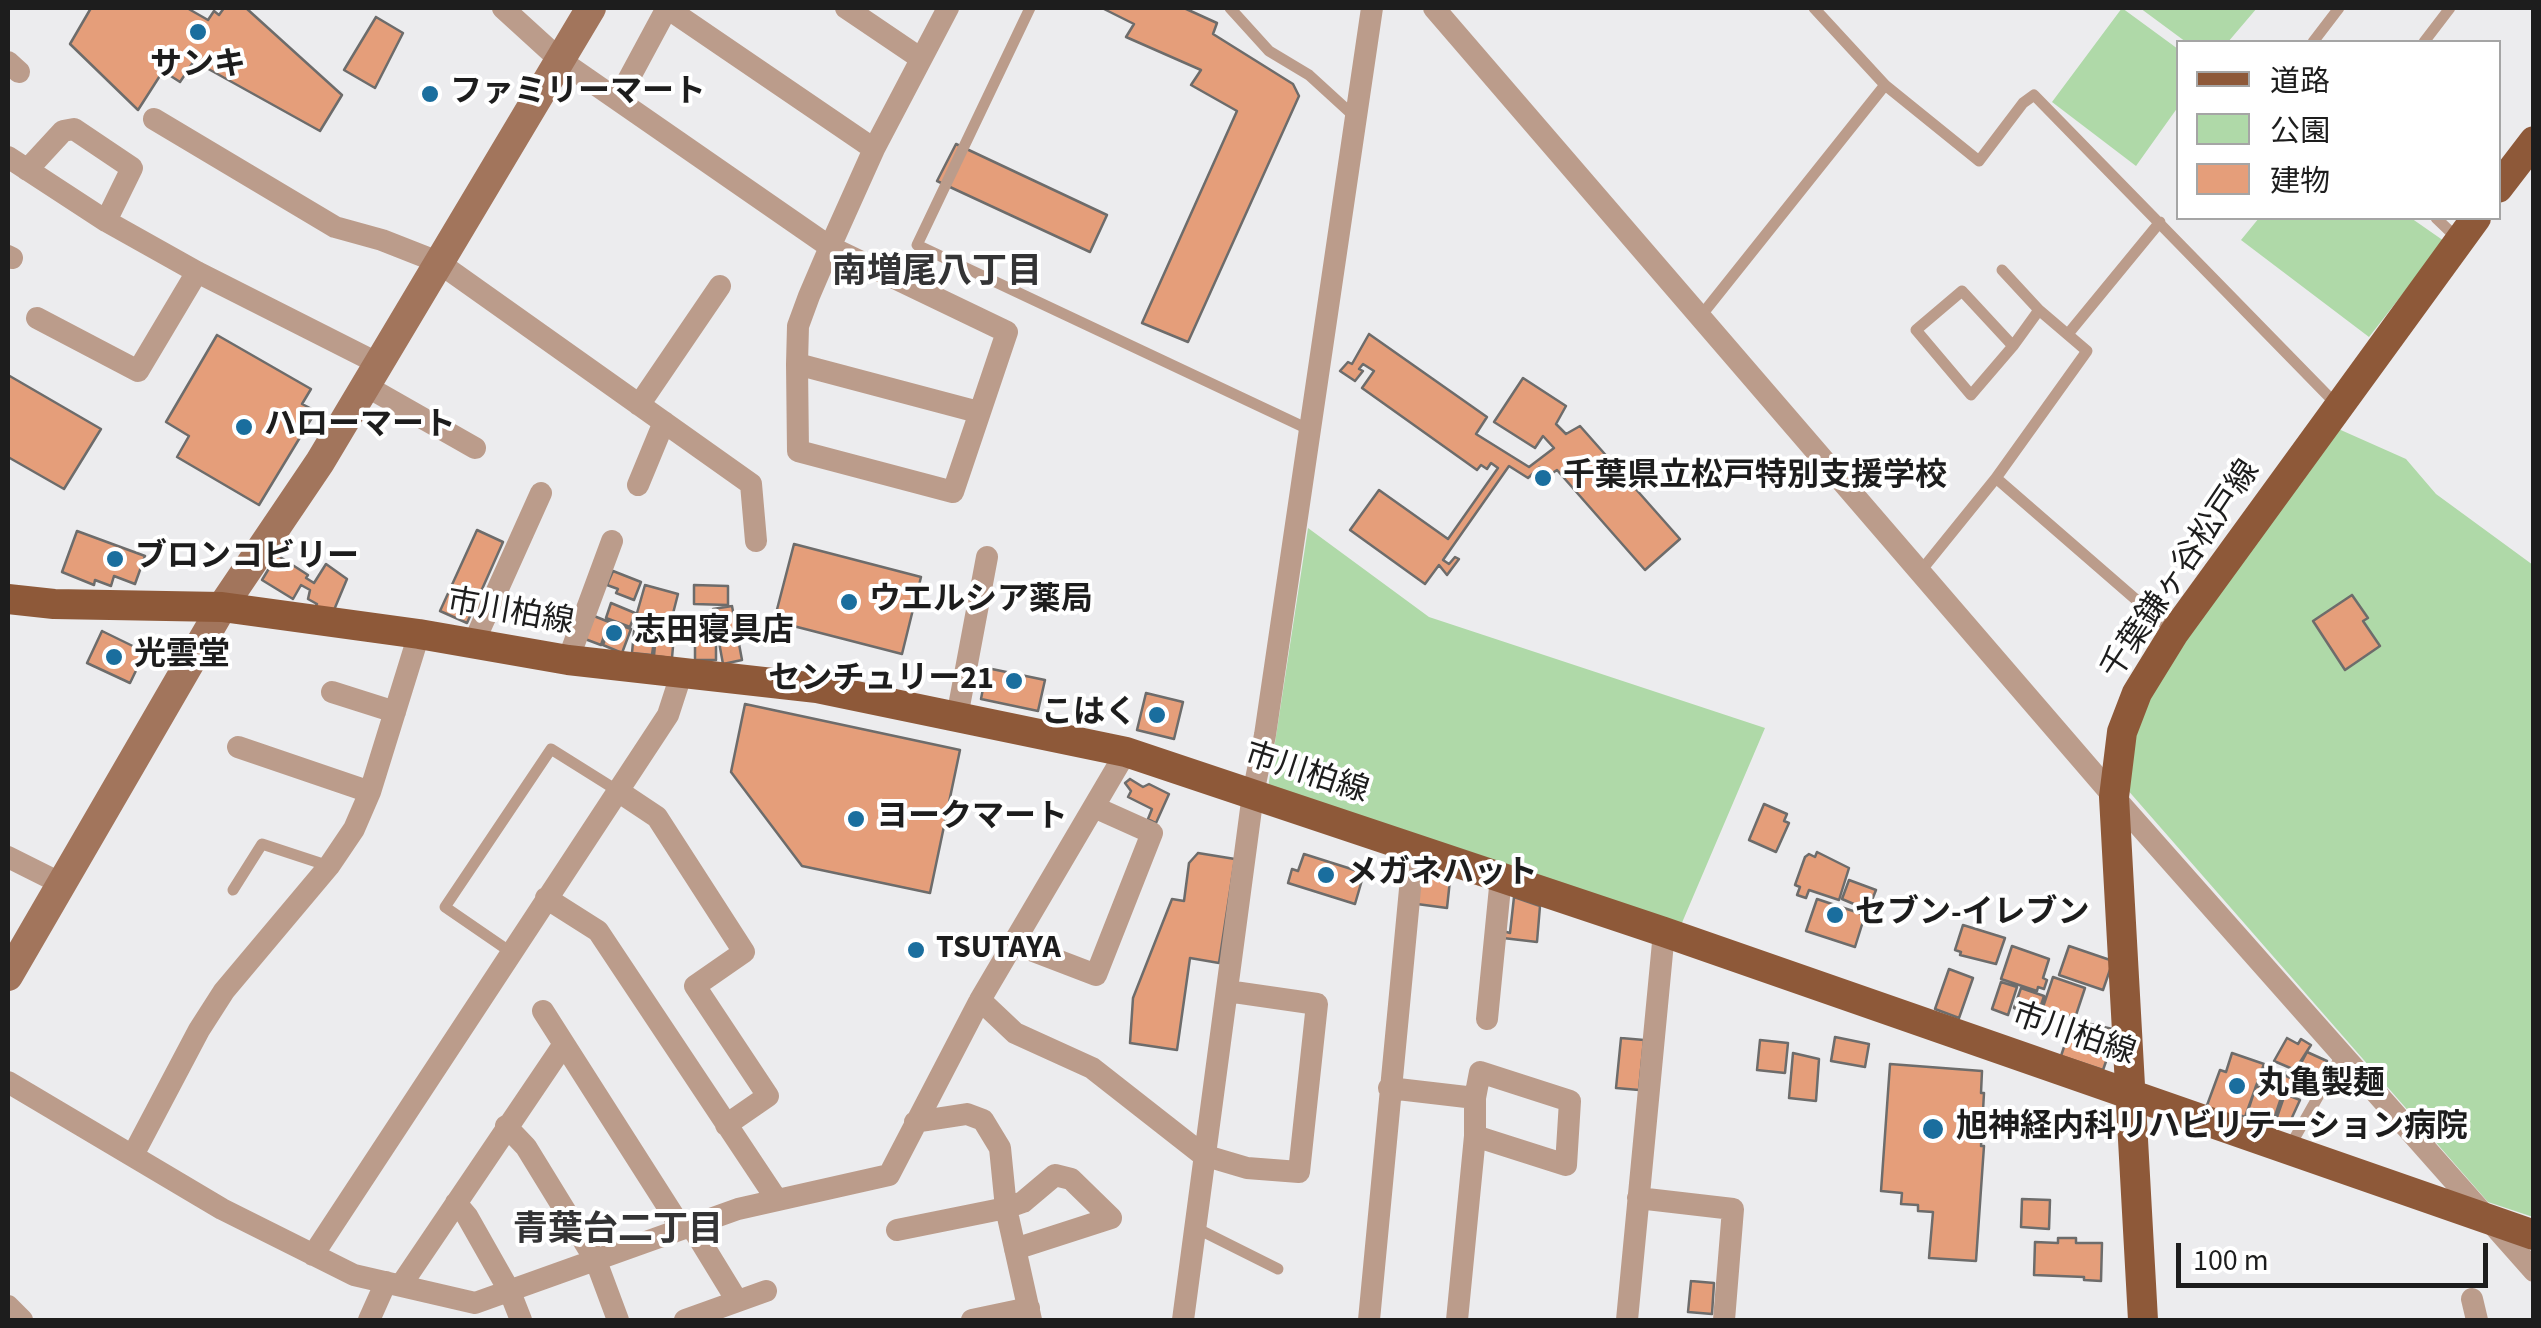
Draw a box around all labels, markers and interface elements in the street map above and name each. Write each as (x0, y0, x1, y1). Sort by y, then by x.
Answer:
marker: サンキ (187, 21, 209, 43)
legend (2176, 40, 2501, 220)
place label: サンキ (150, 48, 246, 86)
text: 道路 (2270, 60, 2330, 103)
place label: ファミリーマート (450, 75, 706, 113)
marker: ファミリーマート (419, 83, 441, 105)
text: 公園 (2270, 110, 2330, 153)
text: 建物 (2270, 160, 2330, 203)
district label: 南増尾八丁目 (832, 253, 1042, 295)
place label: ハローマート (264, 408, 456, 446)
marker: ハローマート (233, 416, 255, 438)
street label: 千葉鎌ヶ谷松戸線 (2095, 454, 2269, 688)
place label: 千葉県立松戸特別支援学校 (1563, 459, 1947, 497)
marker: 千葉県立松戸特別支援学校 (1532, 467, 1554, 489)
place label: ブロンコビリー (135, 540, 359, 578)
marker: ブロンコビリー (104, 548, 126, 570)
place label: ウエルシア薬局 (869, 583, 1093, 621)
street label: 市川柏線 (444, 584, 576, 644)
marker: ウエルシア薬局 (838, 591, 860, 613)
place label: 志田寝具店 (634, 614, 794, 652)
marker: 志田寝具店 (603, 622, 625, 644)
place label: 光雲堂 (134, 638, 230, 676)
marker: 光雲堂 (103, 646, 125, 668)
place label: センチュリー21 (768, 662, 994, 700)
marker: センチュリー21 (1003, 670, 1025, 692)
place label: こはく (1041, 696, 1137, 734)
marker: こはく (1146, 704, 1168, 726)
street label: 市川柏線 (1239, 737, 1373, 813)
place label: ヨークマート (876, 800, 1068, 838)
marker: ヨークマート (845, 808, 867, 830)
place label: メガネハット (1346, 856, 1538, 894)
marker: メガネハット (1315, 864, 1337, 886)
place label: セブン-イレブン (1855, 896, 2090, 934)
marker: セブン-イレブン (1824, 904, 1846, 926)
place label: TSUTAYA (936, 931, 1061, 969)
marker: TSUTAYA (905, 939, 927, 961)
street label: 市川柏線 (2006, 997, 2140, 1075)
place label: 丸亀製麺 (2257, 1067, 2385, 1105)
marker: 丸亀製麺 (2226, 1075, 2248, 1097)
place label: 旭神経内科リハビリテーション病院 (1956, 1110, 2468, 1148)
marker: 旭神経内科リハビリテーション病院 (1920, 1116, 1946, 1142)
district label: 青葉台二丁目 (513, 1211, 723, 1253)
scale bar (2181, 1223, 2494, 1285)
text: 100 m (2193, 1239, 2269, 1282)

